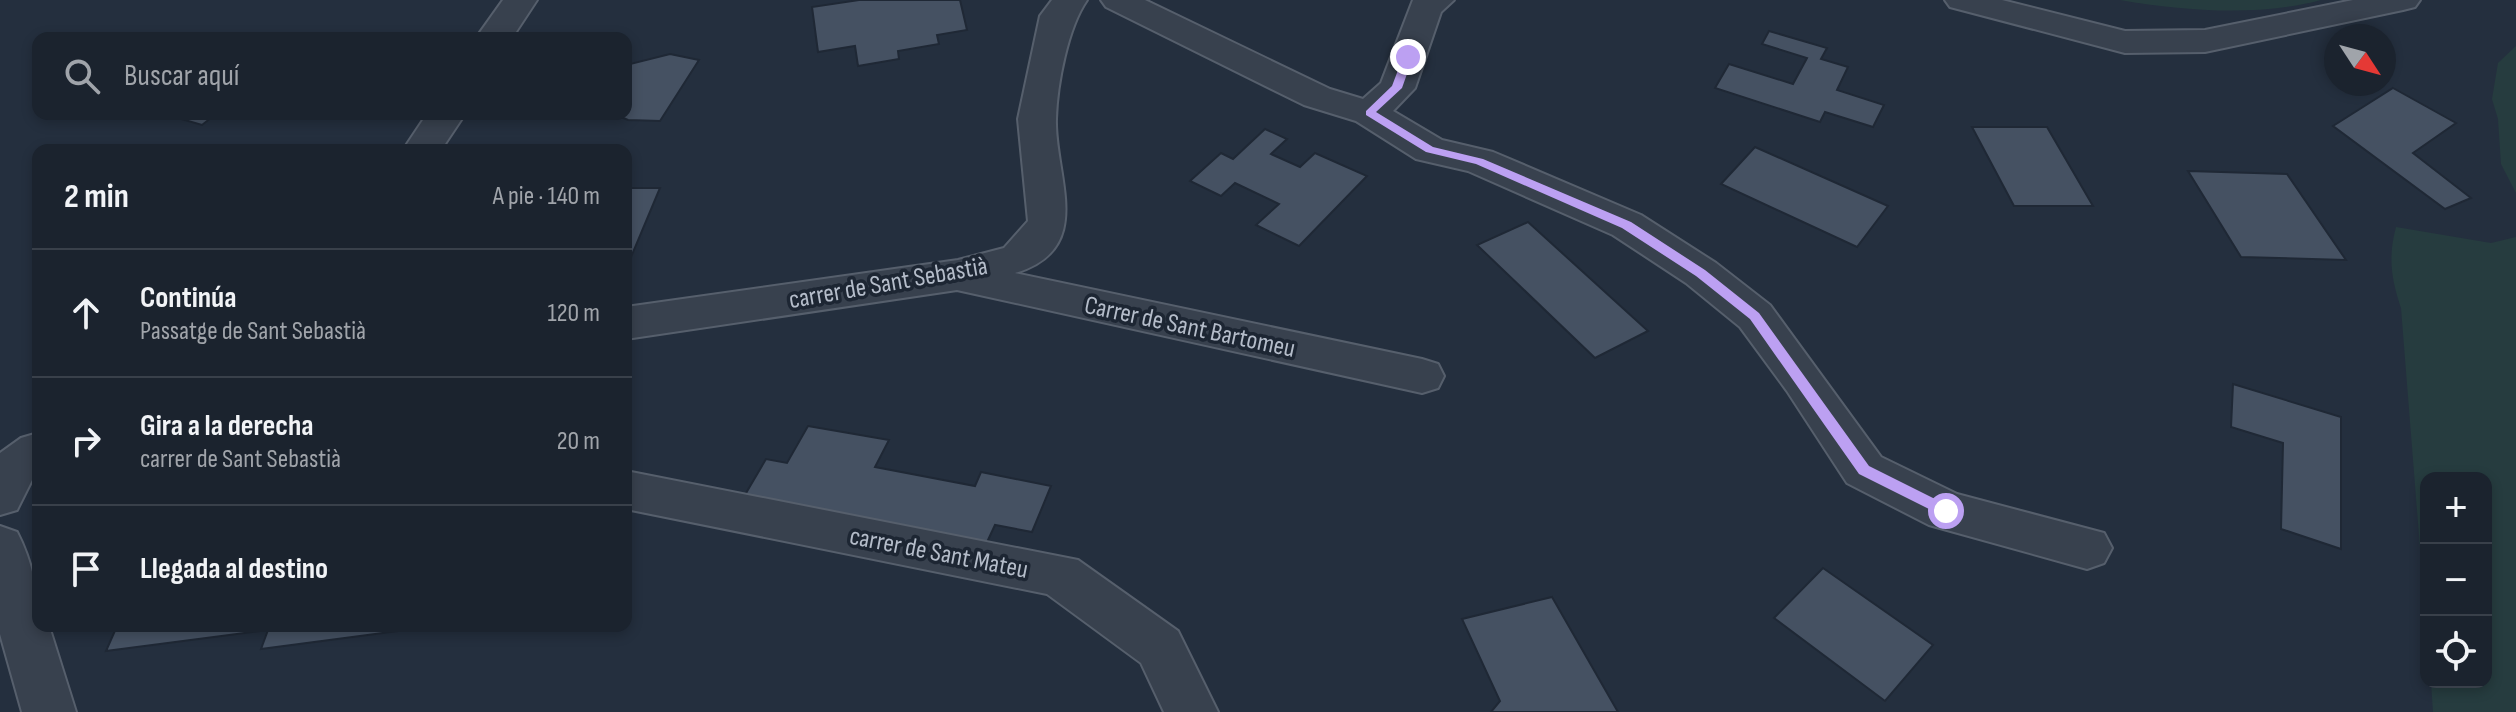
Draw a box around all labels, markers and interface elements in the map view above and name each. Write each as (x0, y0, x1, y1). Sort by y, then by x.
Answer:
north arrow (2324, 24, 2396, 96)
search box (32, 32, 632, 120)
route end (1390, 39, 1426, 75)
icon: search (60, 54, 104, 98)
text: Buscar aquí (124, 58, 239, 94)
text: 2 min (64, 176, 129, 217)
text: A pie · 140 m (493, 181, 600, 212)
street label: carrer de Sant Sebastià (787, 251, 990, 316)
text: Continúa (140, 280, 236, 316)
street label: Carrer de Sant Bartomeu (1081, 290, 1298, 365)
icon: ahead (64, 291, 108, 335)
text: 120 m (547, 298, 600, 329)
text: Passatge de Sant Sebastià (140, 316, 366, 347)
text: Gira a la derecha (140, 408, 314, 444)
icon: right (64, 419, 108, 463)
text: 20 m (557, 426, 600, 457)
text: carrer de Sant Sebastià (140, 444, 341, 475)
map controls (2420, 472, 2492, 688)
button: + (2420, 472, 2492, 544)
route start (1928, 493, 1964, 529)
street label: carrer de Sant Mateu (847, 521, 1031, 586)
button: − (2420, 544, 2492, 616)
icon: arrive (64, 547, 108, 591)
text: Llegada al destino (140, 551, 328, 587)
button: locate (2420, 616, 2492, 688)

